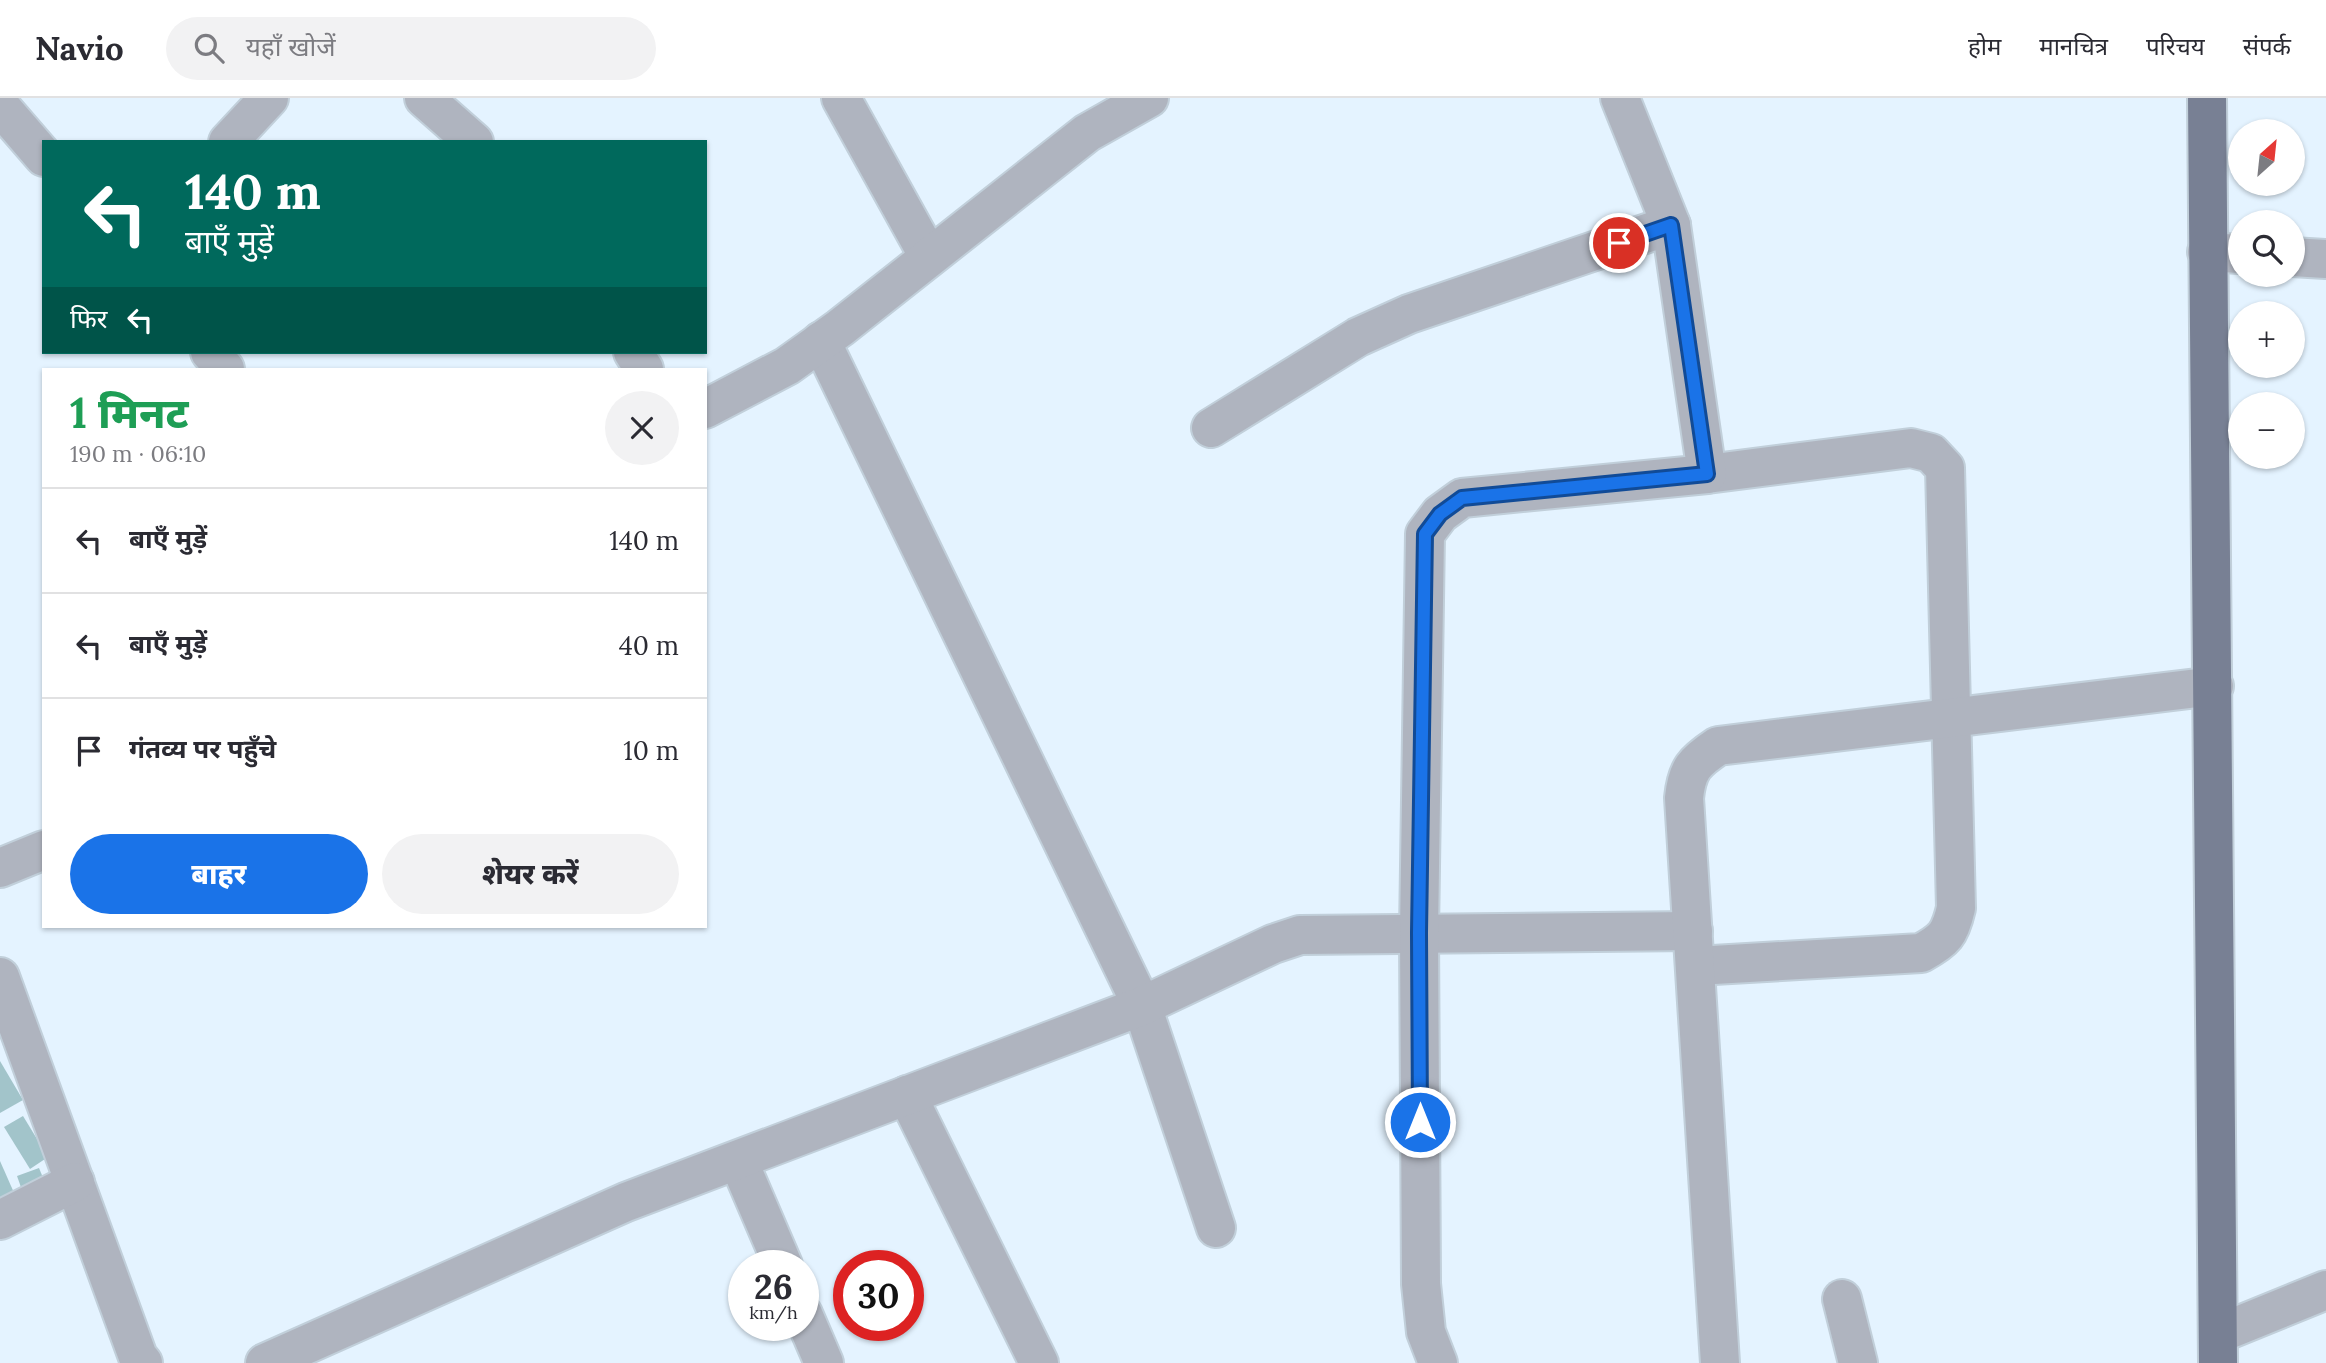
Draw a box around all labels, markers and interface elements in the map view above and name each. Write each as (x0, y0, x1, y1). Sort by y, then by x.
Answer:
search box (166, 17, 656, 80)
text: Navio (35, 27, 124, 69)
icon: search (190, 29, 228, 67)
text: यहाँ खोजें (246, 30, 336, 63)
text: होम (1968, 31, 2001, 62)
text: मानचित्र (2039, 31, 2108, 62)
text: परिचय (2146, 31, 2205, 62)
text: संपर्क (2243, 31, 2291, 62)
north arrow (2228, 119, 2305, 196)
map controls (2228, 119, 2305, 469)
text: 140 m (185, 160, 321, 222)
icon: left (70, 168, 161, 259)
button: search (2228, 210, 2305, 287)
pin (1589, 213, 1649, 273)
text: बाएँ मुड़ें (185, 221, 274, 262)
icon: arrive (1600, 224, 1638, 262)
icon: left (121, 301, 159, 339)
button: + (2228, 301, 2305, 378)
text: फिर (70, 302, 107, 335)
text: 1 मिनट (70, 386, 189, 440)
button: close (605, 391, 679, 465)
button: − (2228, 392, 2305, 469)
text: 190 m · 06:10 (70, 439, 206, 468)
icon: left (70, 522, 108, 560)
text: बाएँ मुड़ें (129, 522, 207, 555)
text: 140 m (609, 524, 679, 557)
icon: left (70, 627, 108, 665)
text: बाएँ मुड़ें (129, 627, 207, 660)
text: 40 m (619, 629, 679, 662)
icon: arrive (70, 732, 108, 770)
text: गंतव्य पर पहुँचे (129, 732, 276, 765)
text: 10 m (623, 734, 679, 767)
button: बाहर (70, 834, 368, 914)
button: शेयर करें (382, 834, 679, 914)
position arrow (1383, 1085, 1457, 1159)
speed limit sign: 30 (833, 1250, 924, 1341)
text: 26 (754, 1264, 793, 1309)
text: km/h (749, 1301, 798, 1324)

